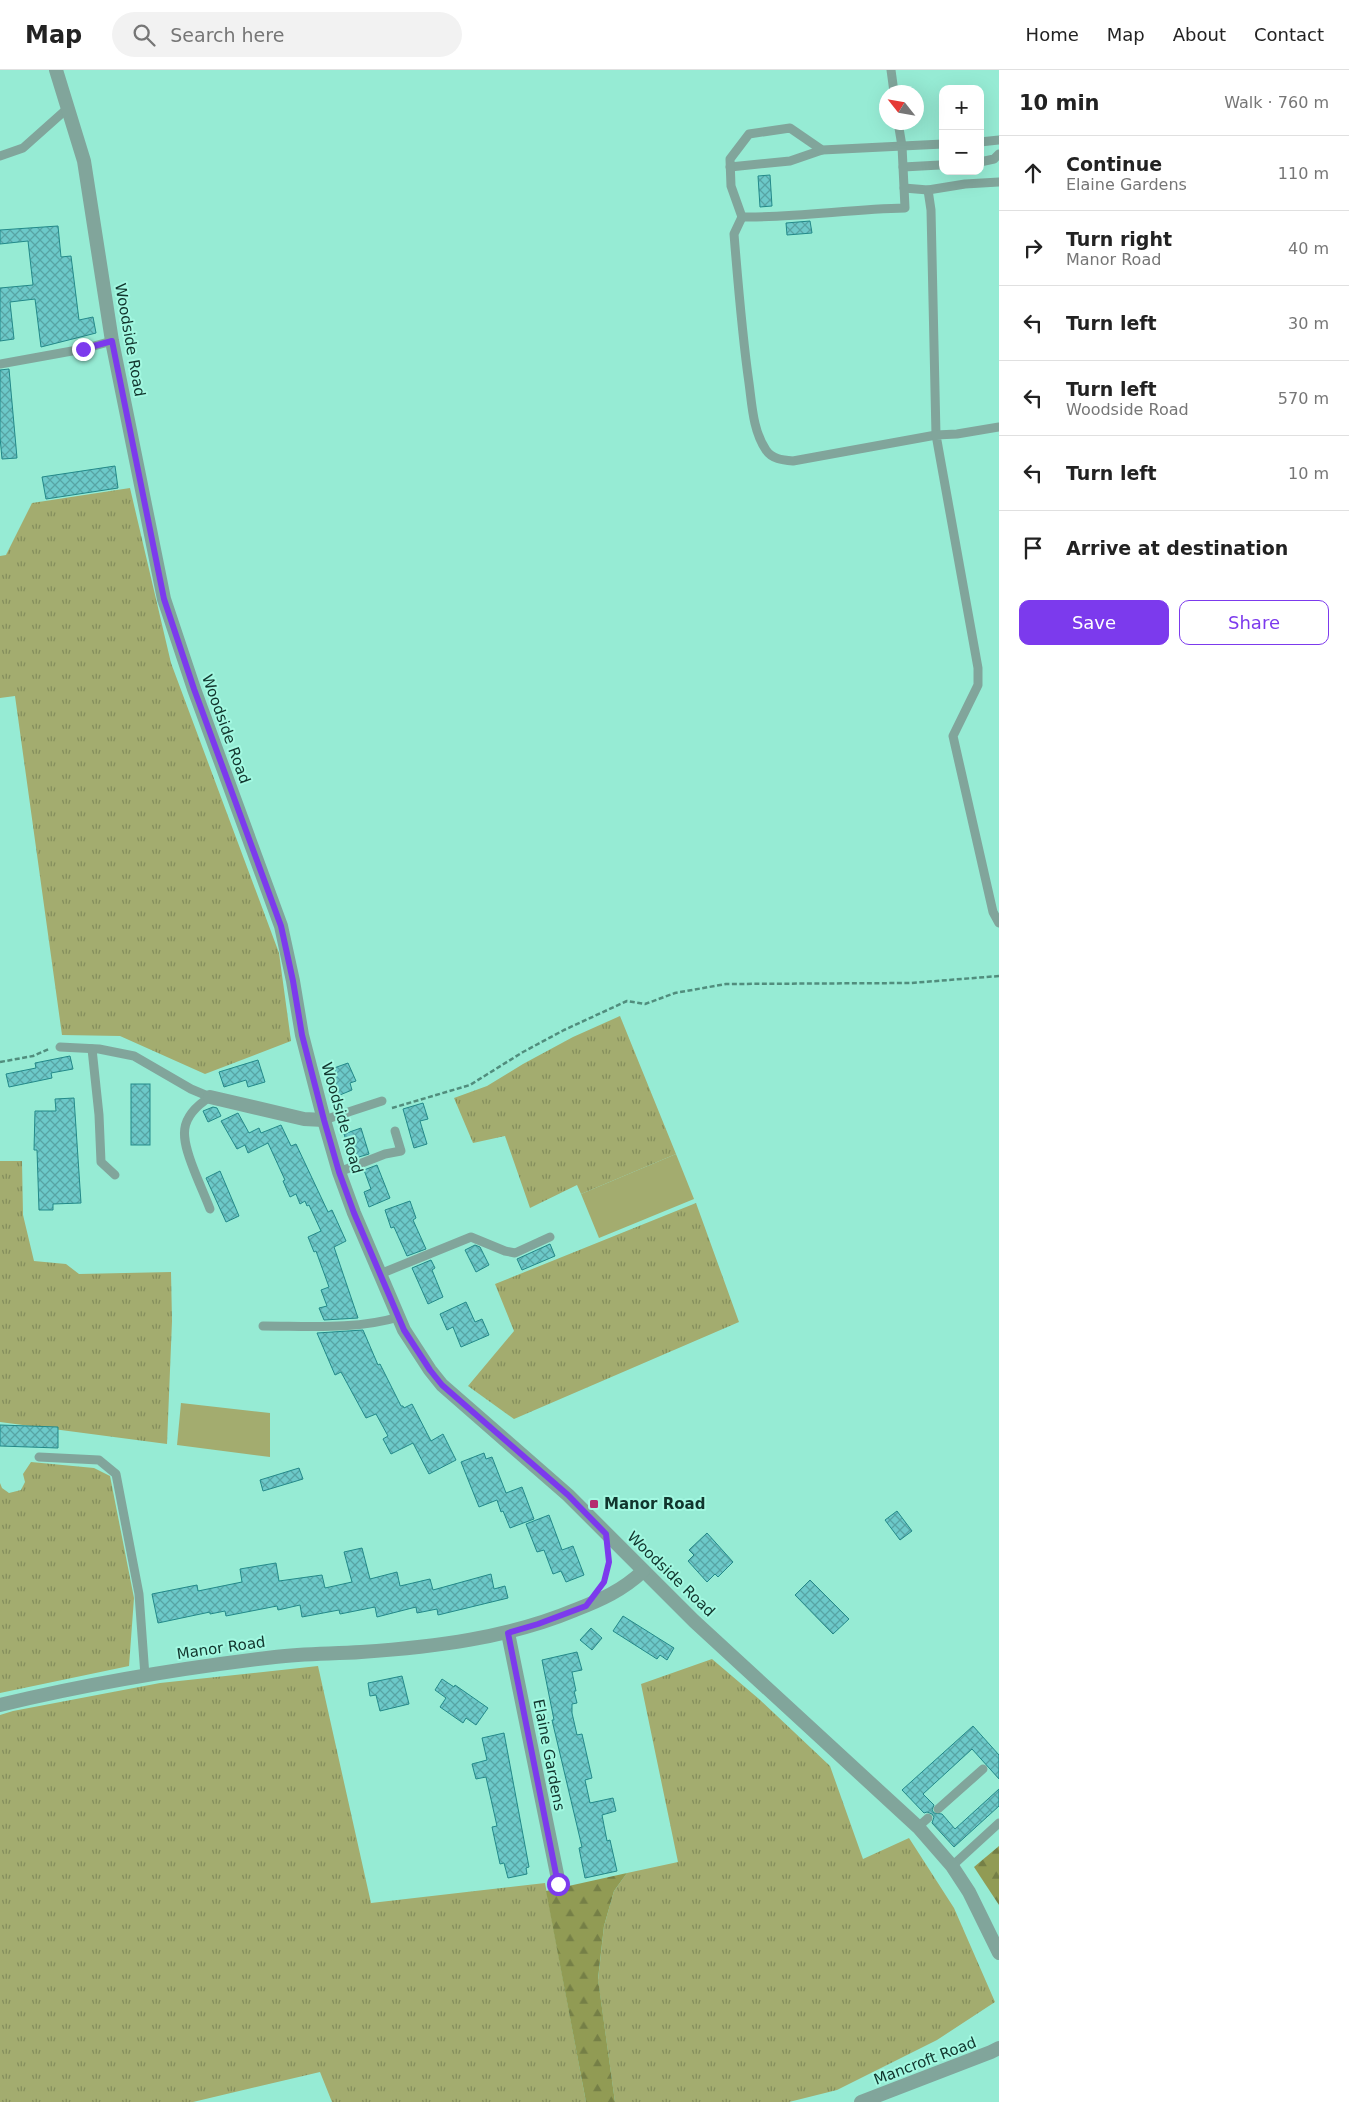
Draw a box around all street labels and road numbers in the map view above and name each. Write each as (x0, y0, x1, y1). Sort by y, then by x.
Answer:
street label: Woodside Road (111, 282, 149, 398)
street label: Woodside Road (198, 672, 254, 786)
street label: Woodside Road (318, 1060, 366, 1176)
street label: Woodside Road (623, 1528, 719, 1620)
street label: Manor Road (175, 1633, 267, 1663)
street label: Elaine Gardens (529, 1698, 569, 1813)
street label: Mancroft Road (871, 2033, 979, 2089)

